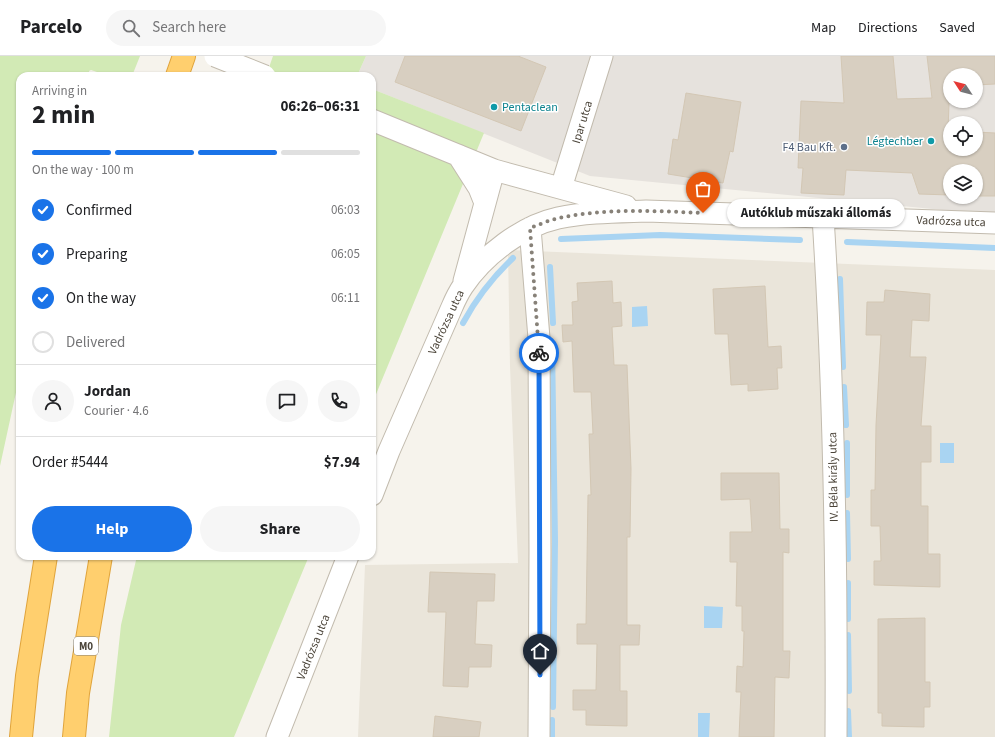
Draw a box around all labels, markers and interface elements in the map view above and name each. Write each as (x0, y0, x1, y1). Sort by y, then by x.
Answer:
search box (106, 10, 386, 46)
text: Parcelo (20, 14, 82, 41)
icon: search (120, 17, 142, 39)
text: Search here (152, 17, 226, 38)
text: Map (811, 18, 836, 38)
text: Directions (858, 18, 917, 38)
text: Saved (939, 18, 975, 38)
north arrow (943, 68, 983, 108)
map controls (943, 68, 983, 204)
text: Arriving in (32, 82, 87, 100)
text: 2 min (32, 96, 95, 133)
text: 06:26–06:31 (280, 96, 360, 117)
place label: Pentaclean (502, 99, 558, 116)
street label: Ipar utca (568, 99, 597, 146)
marker: Pentaclean (489, 102, 499, 112)
button: locate (943, 116, 983, 156)
place label: Légtechber (867, 133, 924, 150)
marker: Légtechber (926, 136, 936, 146)
place label: F4 Bau Kft. (783, 139, 836, 156)
marker: F4 Bau Kft. (839, 142, 849, 152)
text: On the way · 100 m (32, 161, 134, 179)
button: layers (943, 164, 983, 204)
pin (686, 172, 720, 213)
icon: bag (692, 178, 714, 200)
icon: check (32, 199, 54, 221)
callout: Autóklub műszaki állomás (727, 199, 905, 227)
text: Confirmed (66, 200, 132, 221)
text: 06:03 (331, 201, 360, 219)
text: Autóklub műszaki állomás (741, 204, 891, 222)
street label: Vadrózsa utca (916, 212, 986, 231)
icon: check (32, 243, 54, 265)
text: Preparing (66, 244, 127, 265)
text: 06:05 (331, 245, 360, 263)
icon: check (32, 287, 54, 309)
street label: Vadrózsa utca (424, 287, 469, 357)
text: On the way (66, 288, 136, 309)
text: 06:11 (331, 289, 360, 307)
text: Delivered (66, 332, 125, 353)
courier (519, 333, 559, 373)
icon: bike (528, 342, 550, 364)
button: person (32, 380, 74, 422)
button: chat (266, 380, 308, 422)
button: phone (318, 380, 360, 422)
text: Jordan (84, 381, 131, 402)
text: Courier · 4.6 (84, 402, 149, 420)
street label: IV. Béla király utca (824, 432, 843, 522)
text: Order #5444 (32, 452, 108, 473)
text: $7.94 (324, 452, 360, 473)
button: Help (32, 506, 192, 552)
button: Share (200, 506, 360, 552)
street label: Vadrózsa utca (293, 612, 334, 683)
pin (523, 634, 557, 675)
road number: M0 (74, 637, 98, 655)
icon: home (529, 640, 551, 662)

